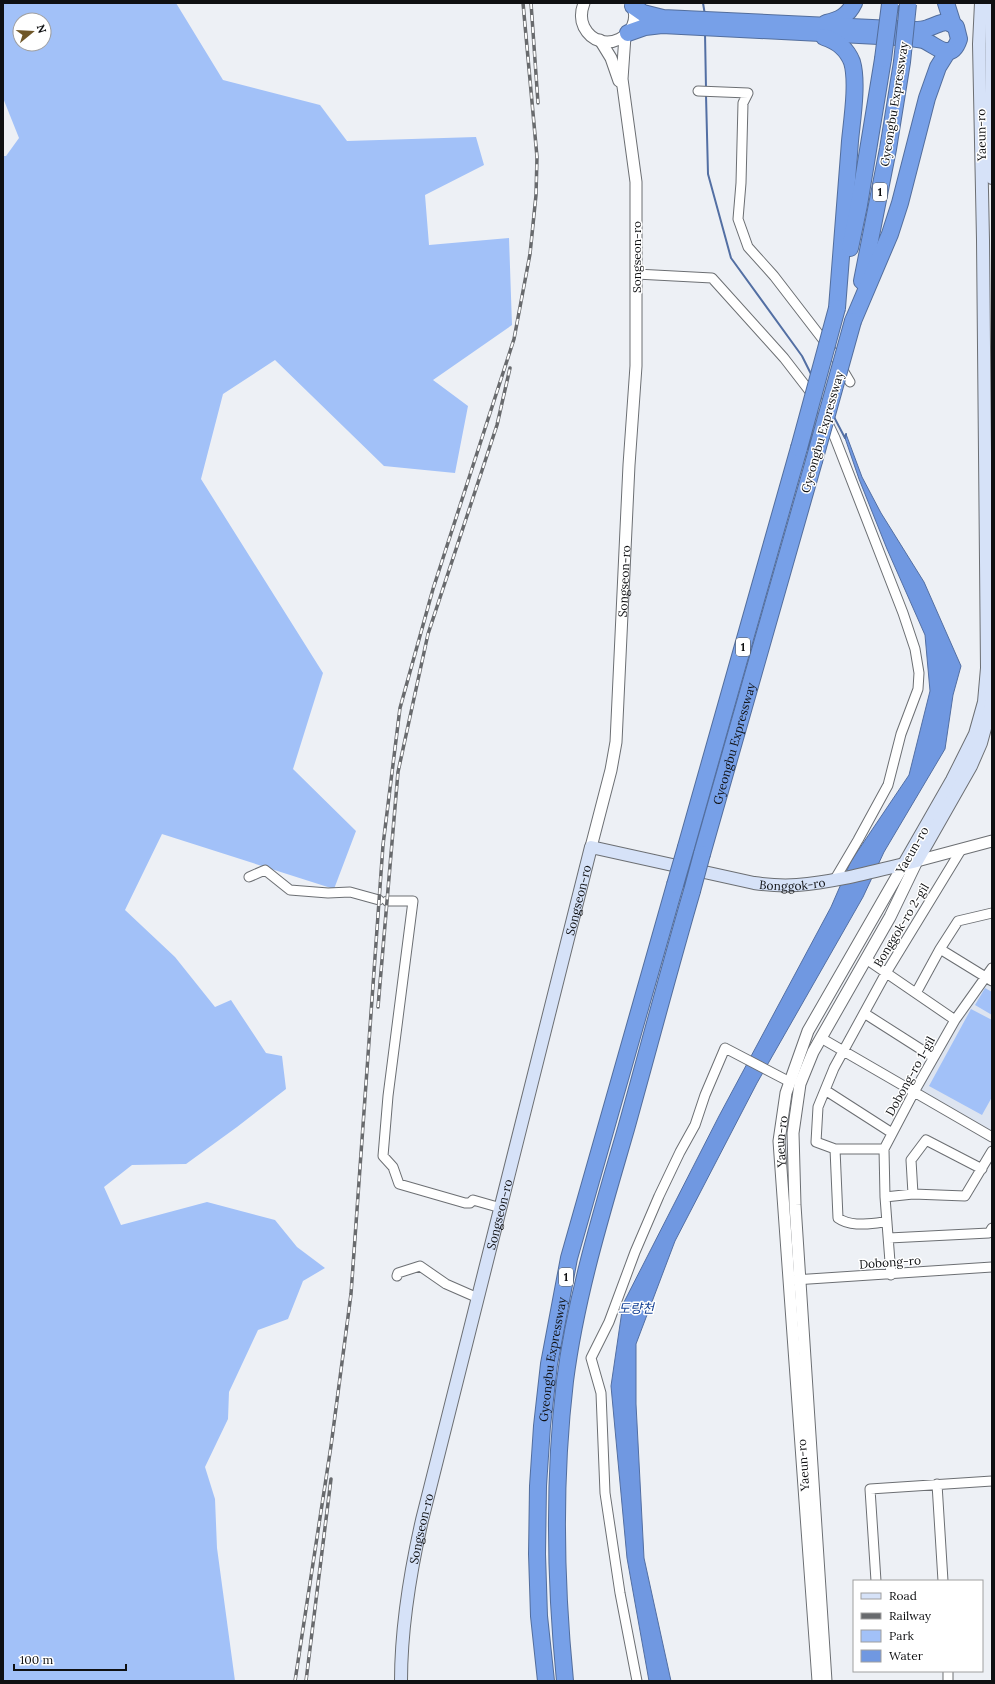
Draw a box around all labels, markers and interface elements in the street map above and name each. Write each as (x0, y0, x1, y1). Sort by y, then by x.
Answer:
north arrow (12, 12, 52, 52)
text: N (34, 23, 50, 36)
street label: Gyeongbu Expressway (877, 40, 911, 167)
street label: Yaeun-ro (973, 109, 989, 162)
road number: 1 (873, 183, 887, 201)
street label: Songseon-ro (629, 221, 644, 293)
street label: Gyeongbu Expressway (797, 369, 847, 495)
street label: Songseon-ro (614, 545, 633, 618)
road number: 1 (736, 638, 750, 656)
street label: Gyeongbu Expressway (709, 680, 758, 806)
street label: Yaeun-ro (892, 824, 932, 877)
street label: Songseon-ro (562, 863, 594, 937)
street label: Bonggok-ro (758, 874, 826, 893)
street label: Bonggok-ro 2-gil (870, 880, 932, 970)
street label: Dobong-ro 1-gil (882, 1034, 938, 1118)
street label: Yaeun-ro (771, 1114, 790, 1169)
street label: Songseon-ro (483, 1177, 515, 1251)
street label: Dobong-ro (859, 1252, 921, 1272)
road number: 1 (559, 1268, 573, 1286)
street label: Gyeongbu Expressway (535, 1295, 569, 1422)
water label: 도량천 (618, 1300, 655, 1317)
street label: Yaeun-ro (794, 1438, 812, 1493)
street label: Songseon-ro (406, 1492, 436, 1565)
legend (853, 1580, 983, 1672)
text: Road (889, 1588, 917, 1603)
text: Railway (889, 1608, 932, 1623)
text: Park (889, 1628, 915, 1643)
scale bar (14, 1646, 126, 1672)
text: Water (889, 1648, 924, 1663)
text: 100 m (20, 1652, 53, 1667)

